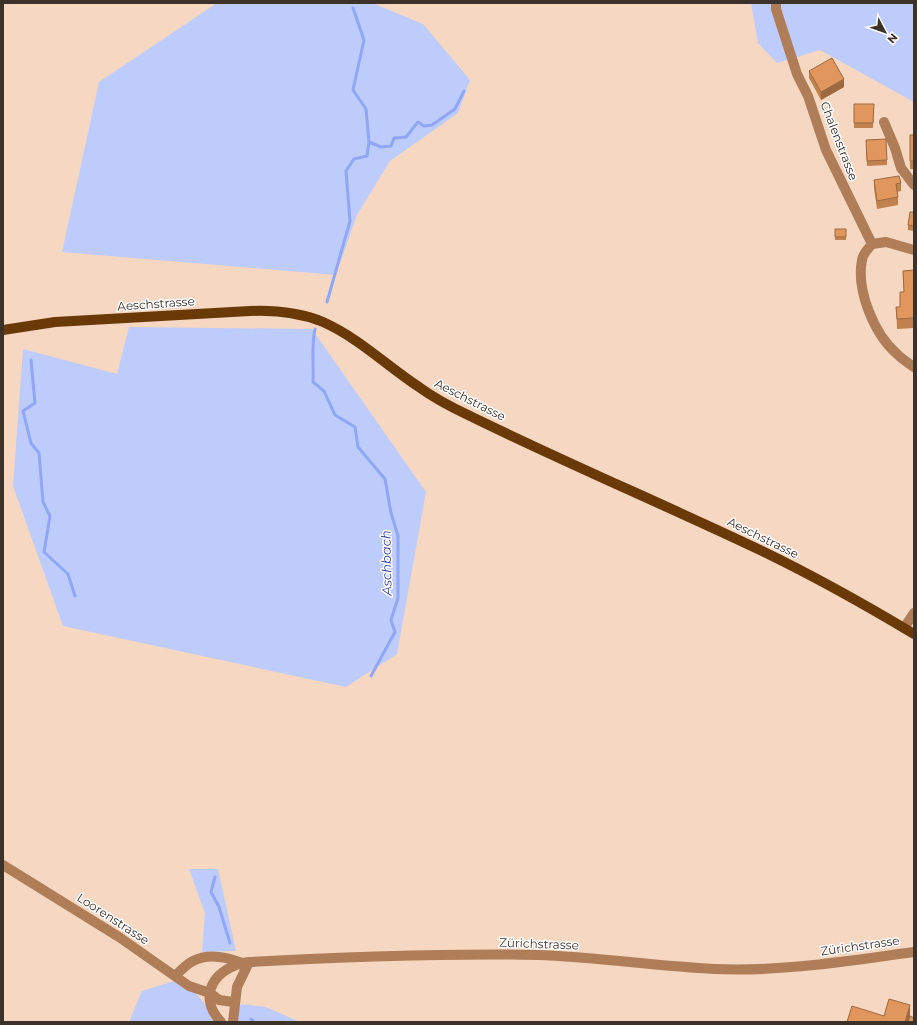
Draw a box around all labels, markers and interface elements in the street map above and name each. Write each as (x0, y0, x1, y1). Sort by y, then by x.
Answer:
north arrow (865, 12, 905, 52)
text: N (884, 31, 901, 47)
street label: Chalenstrasse (818, 99, 861, 182)
street label: Aeschstrasse (117, 293, 195, 314)
street label: Aeschstrasse (432, 375, 508, 424)
street label: Aeschstrasse (725, 514, 801, 561)
water label: Aschbach (377, 530, 395, 597)
street label: Loorenstrasse (74, 890, 152, 948)
street label: Zürichstrasse (819, 933, 900, 958)
street label: Zürichstrasse (499, 935, 579, 952)

